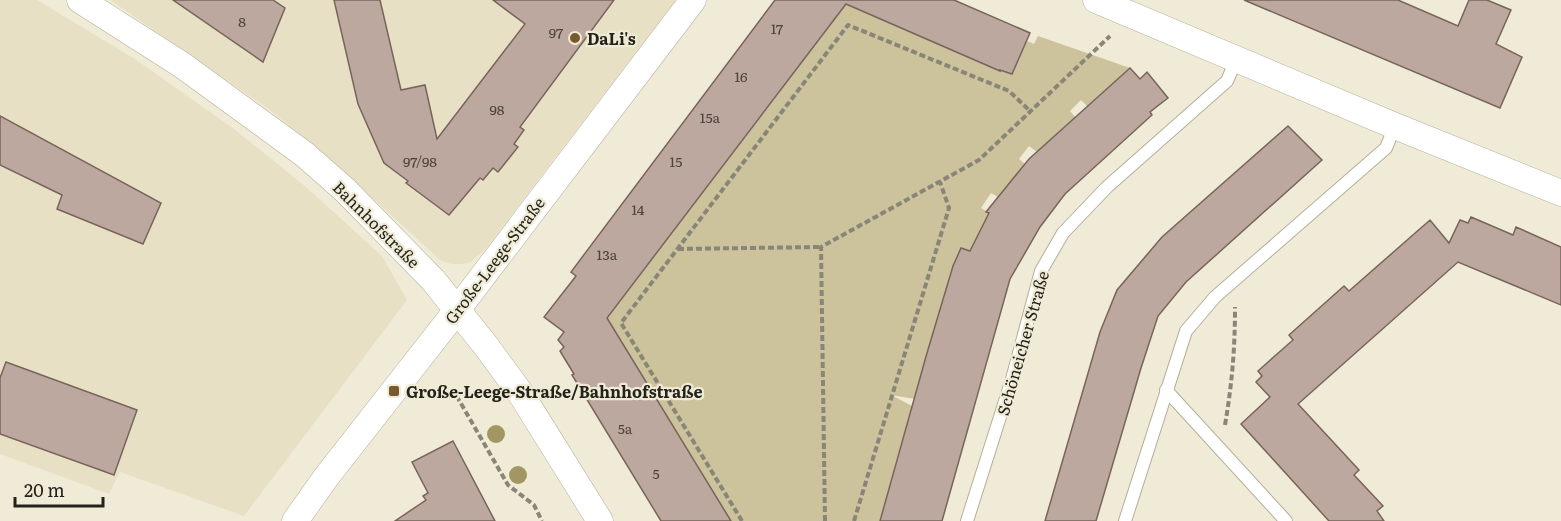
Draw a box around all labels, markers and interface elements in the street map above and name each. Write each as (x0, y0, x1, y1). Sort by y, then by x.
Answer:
house number: 8 (238, 11, 246, 31)
house number: 17 (771, 18, 783, 38)
house number: 97 (549, 22, 563, 42)
place label: DaLi's (587, 26, 636, 50)
marker: DaLi's (568, 31, 582, 45)
house number: 16 (734, 66, 748, 86)
house number: 98 (489, 99, 505, 119)
house number: 15a (700, 107, 721, 127)
house number: 97/98 (403, 151, 437, 171)
house number: 15 (670, 151, 682, 171)
street label: Bahnhofstraße (328, 175, 426, 273)
street label: Große-Leege-Straße (438, 192, 550, 328)
house number: 14 (632, 199, 645, 219)
house number: 13a (597, 244, 618, 264)
street label: Schöneicher Straße (990, 268, 1054, 418)
place label: Große-Leege-Straße/Bahnhofstraße (406, 379, 702, 403)
marker: Große-Leege-Straße/Bahnhofstraße (387, 384, 401, 398)
house number: 5a (618, 418, 633, 438)
house number: 5 (652, 463, 660, 483)
scale bar (15, 470, 104, 508)
text: 20 m (24, 476, 65, 503)

